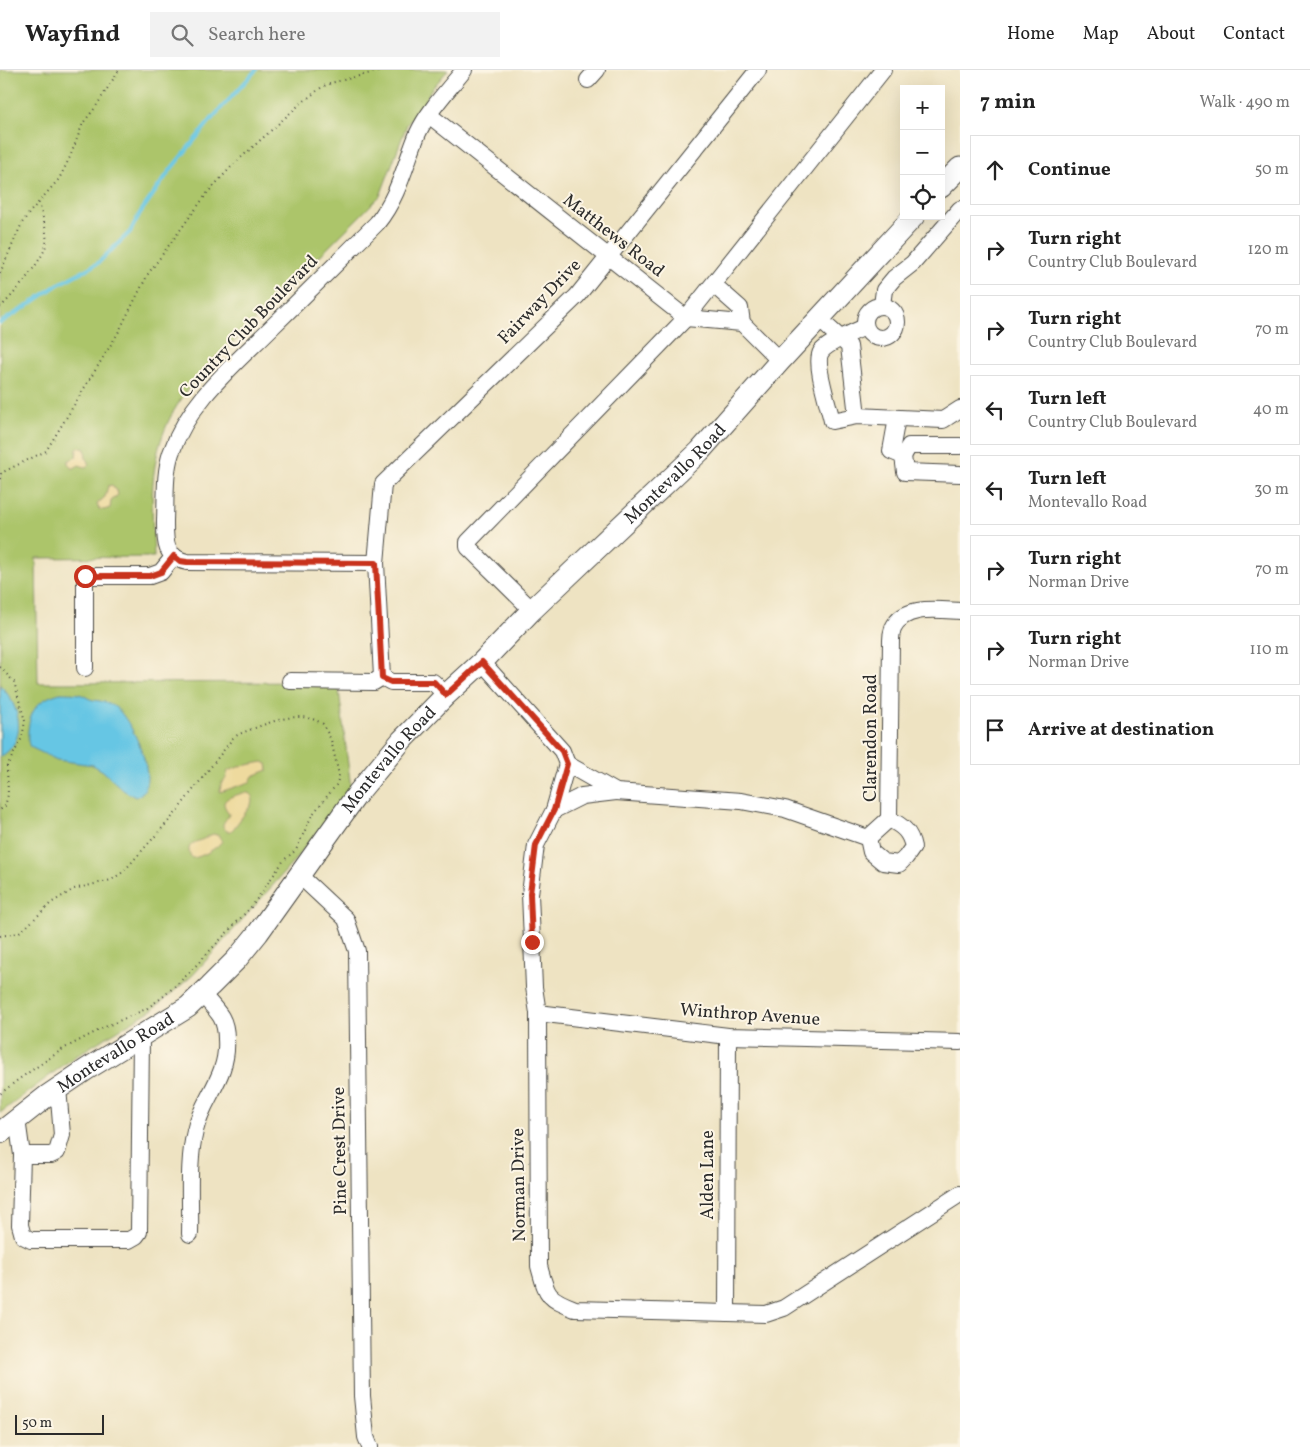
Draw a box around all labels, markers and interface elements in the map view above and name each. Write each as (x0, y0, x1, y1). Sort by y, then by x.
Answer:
search box (150, 12, 500, 57)
text: Wayfind (25, 18, 120, 52)
icon: search (168, 21, 196, 49)
text: Search here (208, 22, 305, 48)
text: Home (1007, 22, 1055, 47)
text: Map (1083, 22, 1119, 47)
text: About (1147, 22, 1195, 47)
text: Contact (1223, 22, 1285, 47)
map controls (900, 85, 945, 220)
button: + (900, 85, 945, 130)
text: 7 min (980, 88, 1036, 117)
text: Walk · 490 m (1199, 92, 1290, 114)
button: − (900, 130, 945, 175)
icon: ahead (981, 156, 1009, 184)
text: Continue (1028, 157, 1111, 183)
text: 50 m (1255, 159, 1289, 181)
button: locate (900, 175, 945, 220)
street label: Matthews Road (557, 189, 669, 284)
text: Turn right (1028, 226, 1121, 252)
icon: right (981, 236, 1009, 264)
text: 120 m (1247, 239, 1289, 261)
street label: Country Club Boulevard (174, 250, 324, 404)
text: Country Club Boulevard (1028, 252, 1197, 274)
street label: Fairway Drive (493, 254, 587, 350)
text: Turn right (1028, 306, 1121, 332)
icon: right (981, 316, 1009, 344)
text: 70 m (1255, 319, 1289, 341)
text: Country Club Boulevard (1028, 332, 1197, 354)
text: Turn left (1028, 386, 1107, 412)
icon: left (981, 396, 1009, 424)
text: 40 m (1253, 399, 1289, 421)
text: Country Club Boulevard (1028, 412, 1197, 434)
street label: Montevallo Road (619, 419, 733, 531)
text: Turn left (1028, 466, 1107, 492)
icon: left (981, 476, 1009, 504)
text: 30 m (1254, 479, 1289, 501)
text: Montevallo Road (1028, 492, 1147, 514)
text: Turn right (1028, 546, 1121, 572)
icon: right (981, 556, 1009, 584)
text: 70 m (1255, 559, 1289, 581)
route start (74, 565, 97, 588)
text: Norman Drive (1028, 572, 1129, 594)
text: Turn right (1028, 626, 1121, 652)
icon: right (981, 636, 1009, 664)
text: 110 m (1250, 639, 1289, 661)
text: Norman Drive (1028, 652, 1129, 674)
street label: Clarendon Road (859, 674, 884, 802)
street label: Montevallo Road (336, 701, 443, 819)
icon: arrive (981, 716, 1009, 744)
text: Arrive at destination (1028, 717, 1214, 743)
route end (521, 931, 544, 954)
street label: Winthrop Avenue (679, 998, 821, 1033)
street label: Montevallo Road (52, 1007, 180, 1100)
street label: Pine Crest Drive (327, 1087, 354, 1215)
street label: Norman Drive (506, 1128, 533, 1242)
street label: Alden Lane (696, 1130, 721, 1220)
scale bar (15, 1412, 104, 1435)
text: 50 m (22, 1414, 52, 1433)

